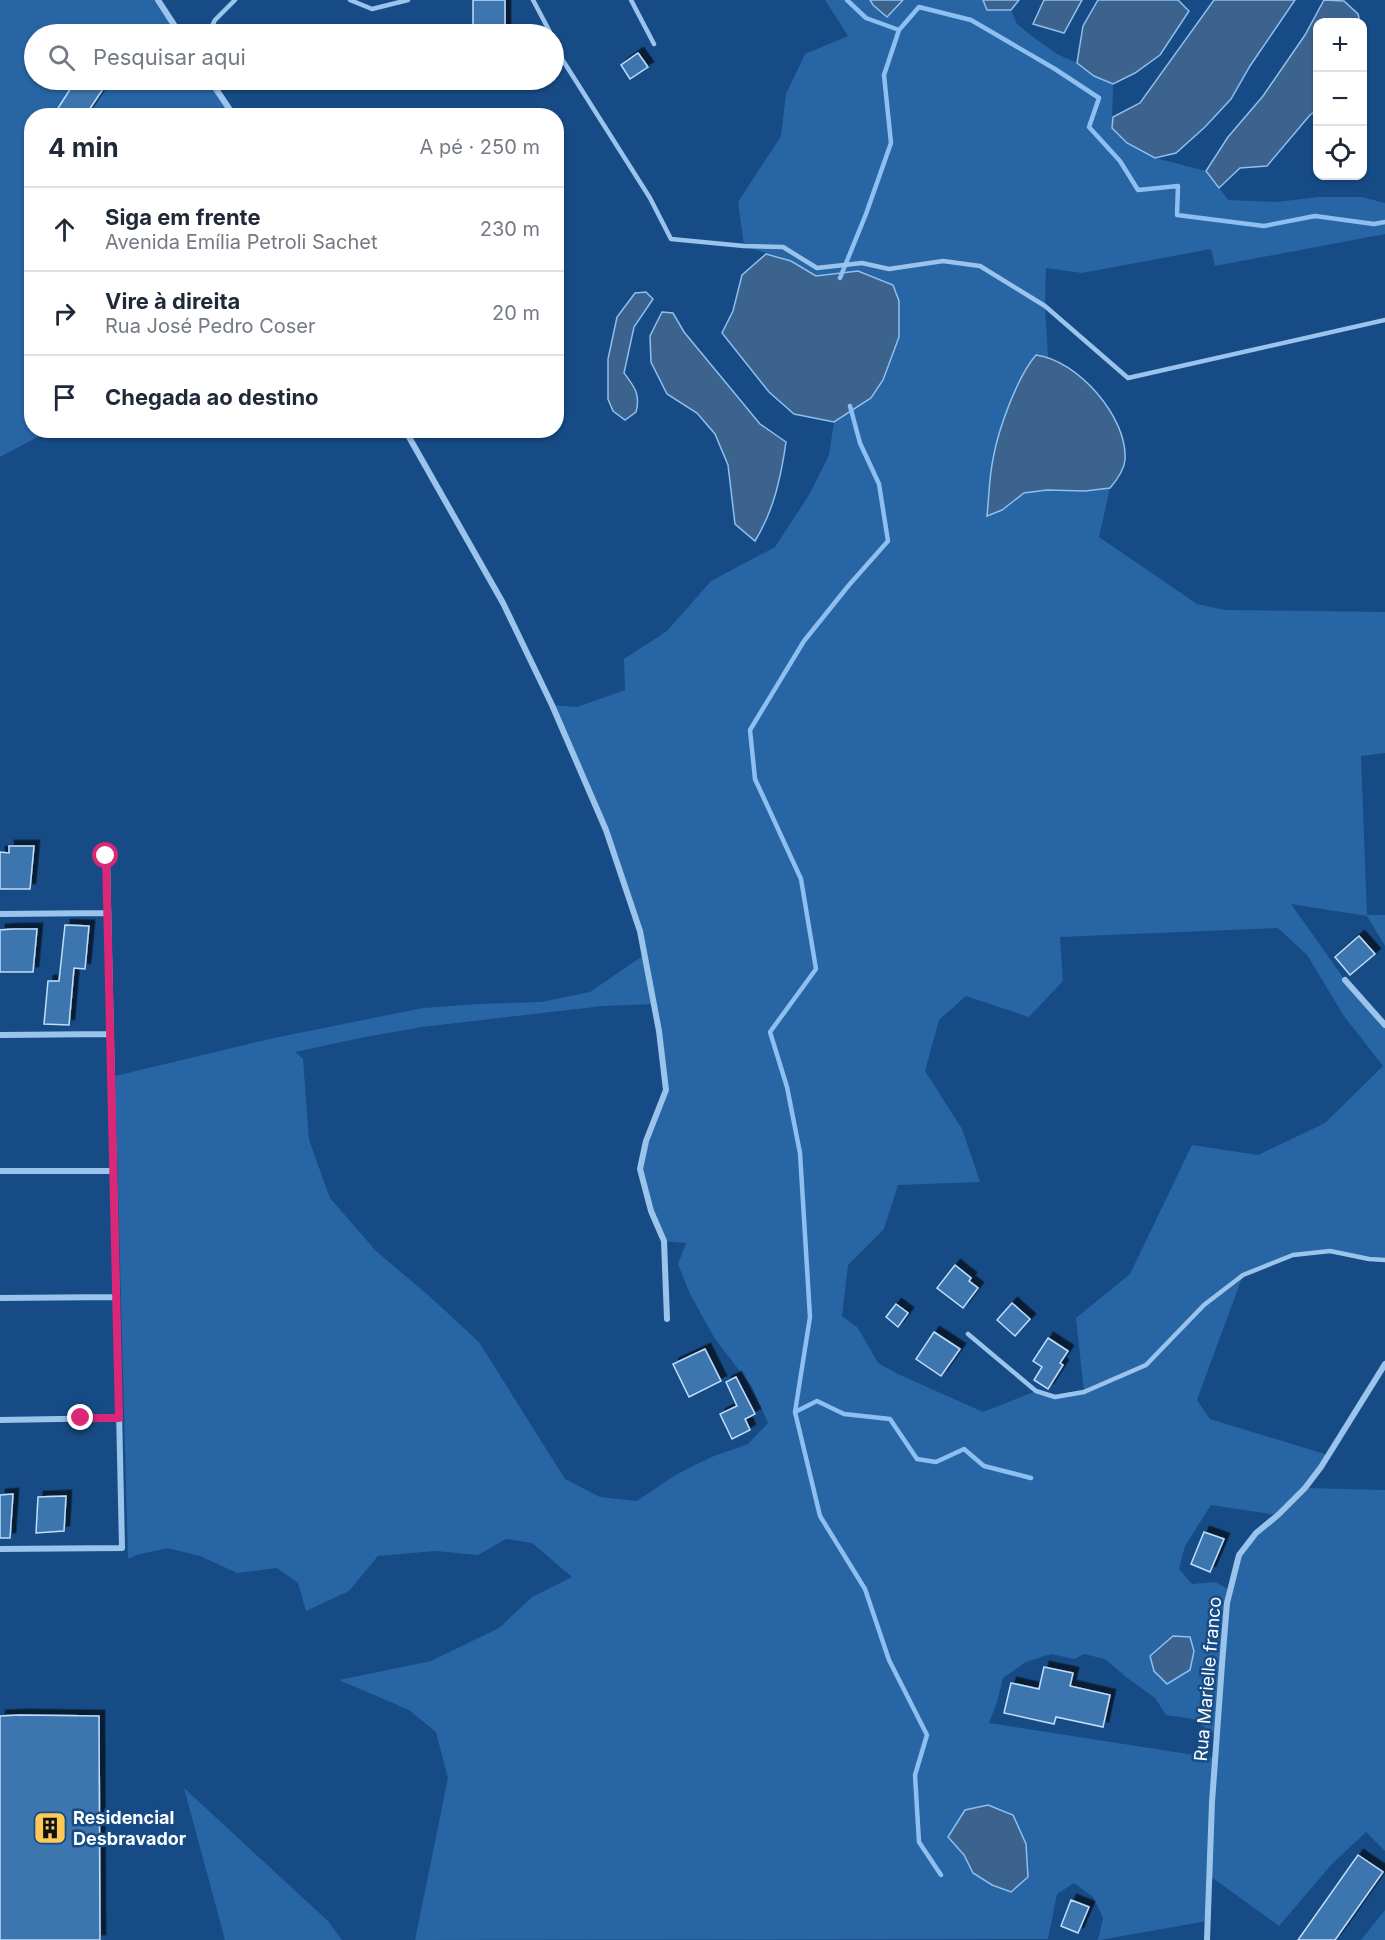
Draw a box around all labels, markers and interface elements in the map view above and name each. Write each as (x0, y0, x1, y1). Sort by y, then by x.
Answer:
map controls (1313, 18, 1367, 180)
button: + (1313, 18, 1367, 72)
search box (24, 24, 564, 90)
icon: search (45, 41, 78, 74)
text: Pesquisar aqui (93, 44, 246, 70)
button: − (1313, 72, 1367, 126)
button: locate (1313, 126, 1367, 180)
text: 4 min (48, 132, 119, 163)
text: A pé · 250 m (420, 135, 540, 159)
text: Siga em frente (105, 204, 261, 230)
icon: ahead (48, 213, 81, 246)
text: 230 m (480, 217, 540, 241)
text: Avenida Emília Petroli Sachet (105, 230, 378, 254)
text: Vire à direita (105, 288, 240, 314)
icon: right (48, 297, 81, 330)
text: 20 m (492, 301, 540, 325)
text: Rua José Pedro Coser (105, 314, 316, 338)
icon: arrive (48, 381, 81, 414)
text: Chegada ao destino (105, 384, 319, 410)
route start (92, 842, 118, 868)
route end (67, 1404, 93, 1430)
street label: Rua Marielle franco (1190, 1596, 1225, 1762)
place label: Residencial Desbravador (73, 1807, 186, 1849)
building icon: Residencial Desbravador (32, 1810, 68, 1846)

